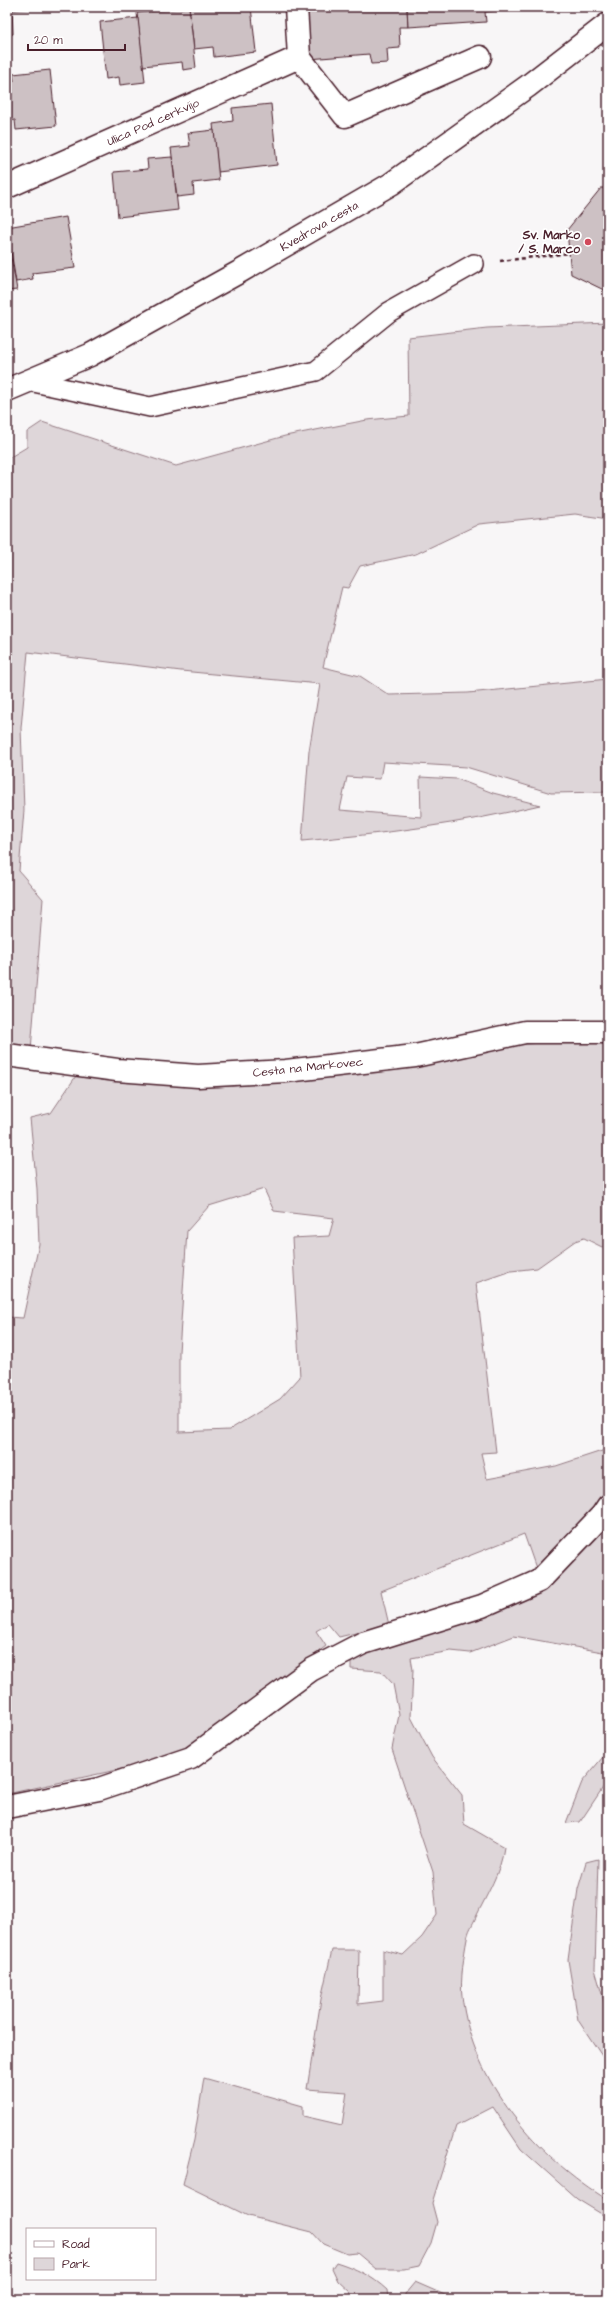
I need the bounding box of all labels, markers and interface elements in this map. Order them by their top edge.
scale bar [28,26,125,52]
text: 20 m [34,32,63,49]
street label: Ulica Pod cerkvijo [104,94,202,150]
street label: Kvedrova cesta [277,197,361,256]
place label: Sv. Marko / S. Marco [519,227,580,258]
marker: Sv. Marko / S. Marco [583,237,593,247]
street label: Cesta na Markovec [252,1053,364,1082]
legend [26,2228,156,2280]
text: Road [62,2236,90,2253]
text: Park [62,2256,90,2273]

